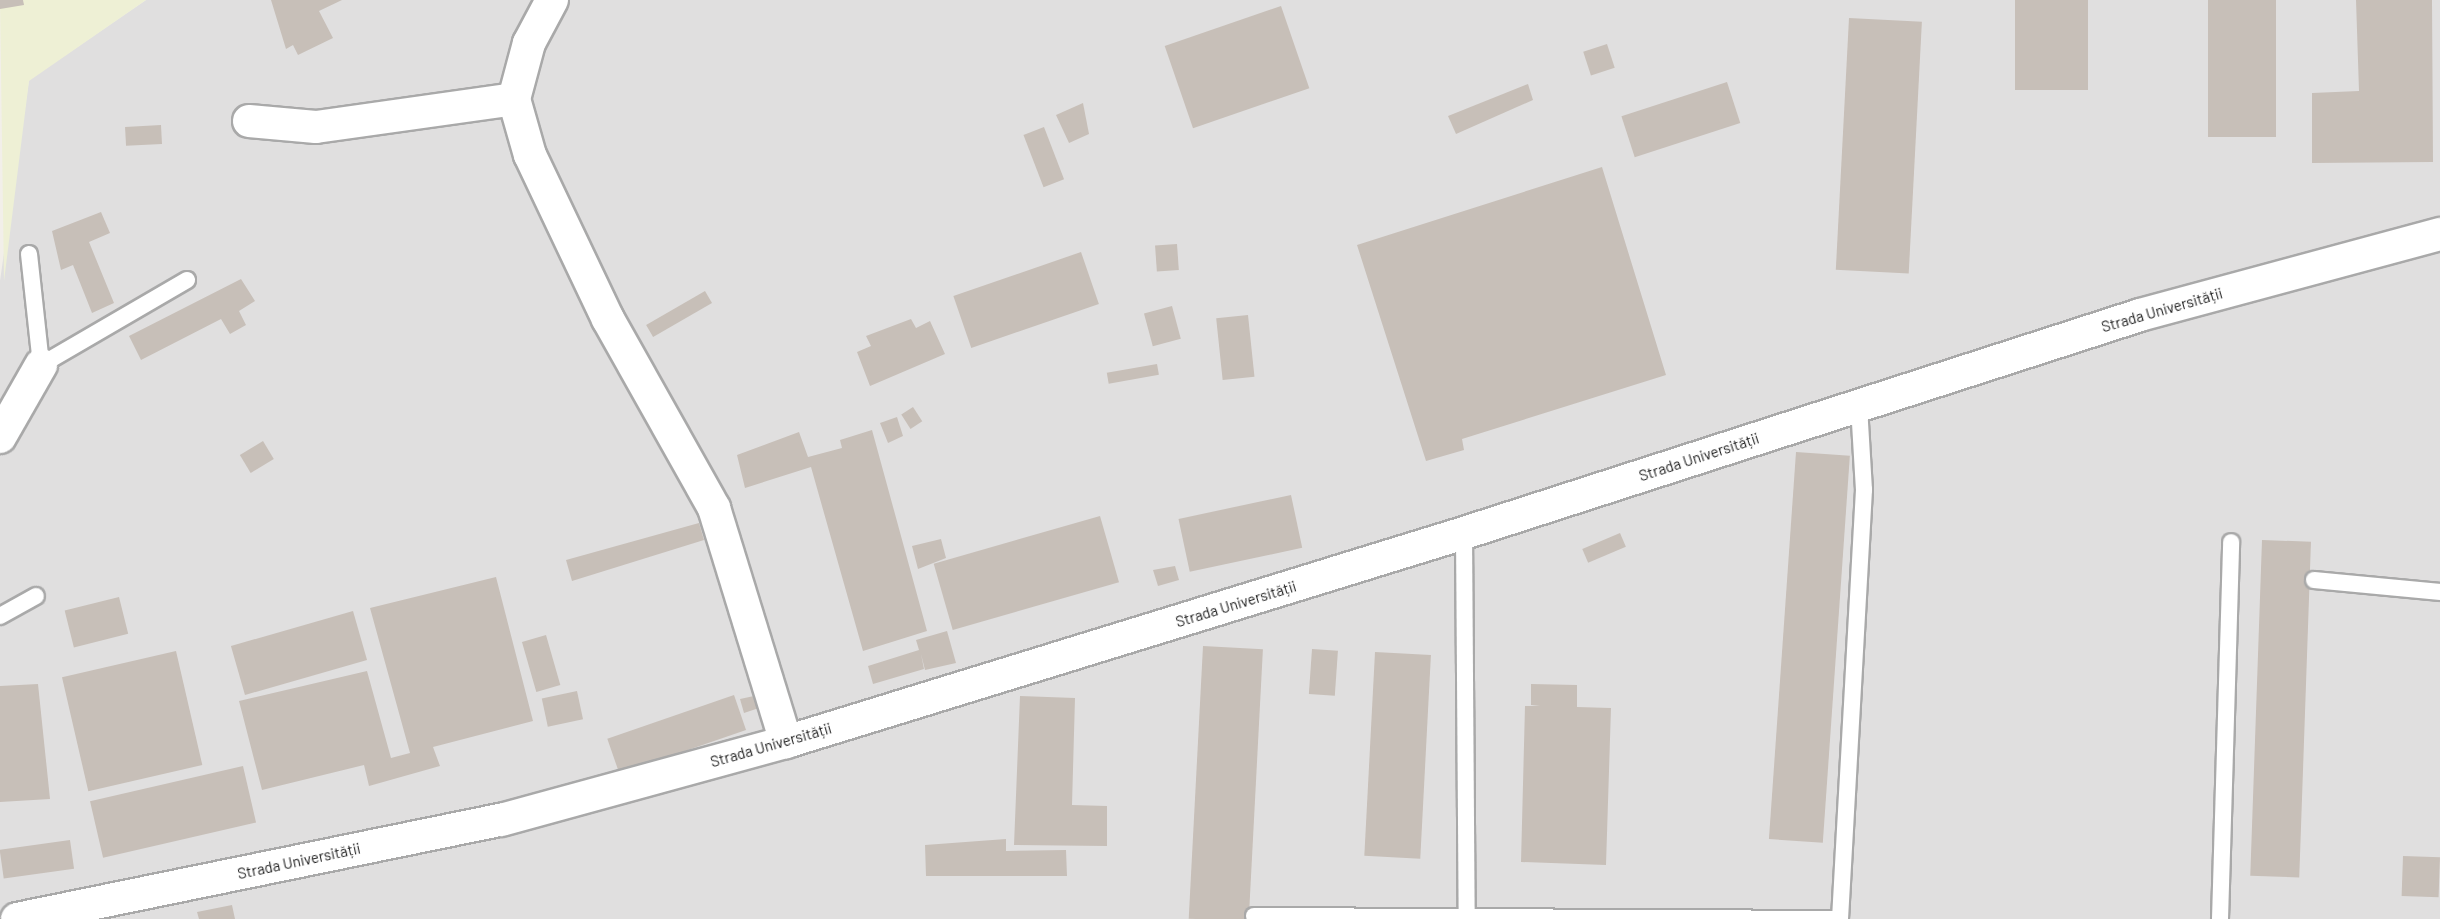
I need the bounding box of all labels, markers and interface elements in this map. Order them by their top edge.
street label: Strada Universității [2099,284,2225,336]
street label: Strada Universității [1637,429,1761,485]
street label: Strada Universității [1173,577,1299,631]
street label: Strada Universității [708,719,834,771]
street label: Strada Universității [236,839,362,883]

